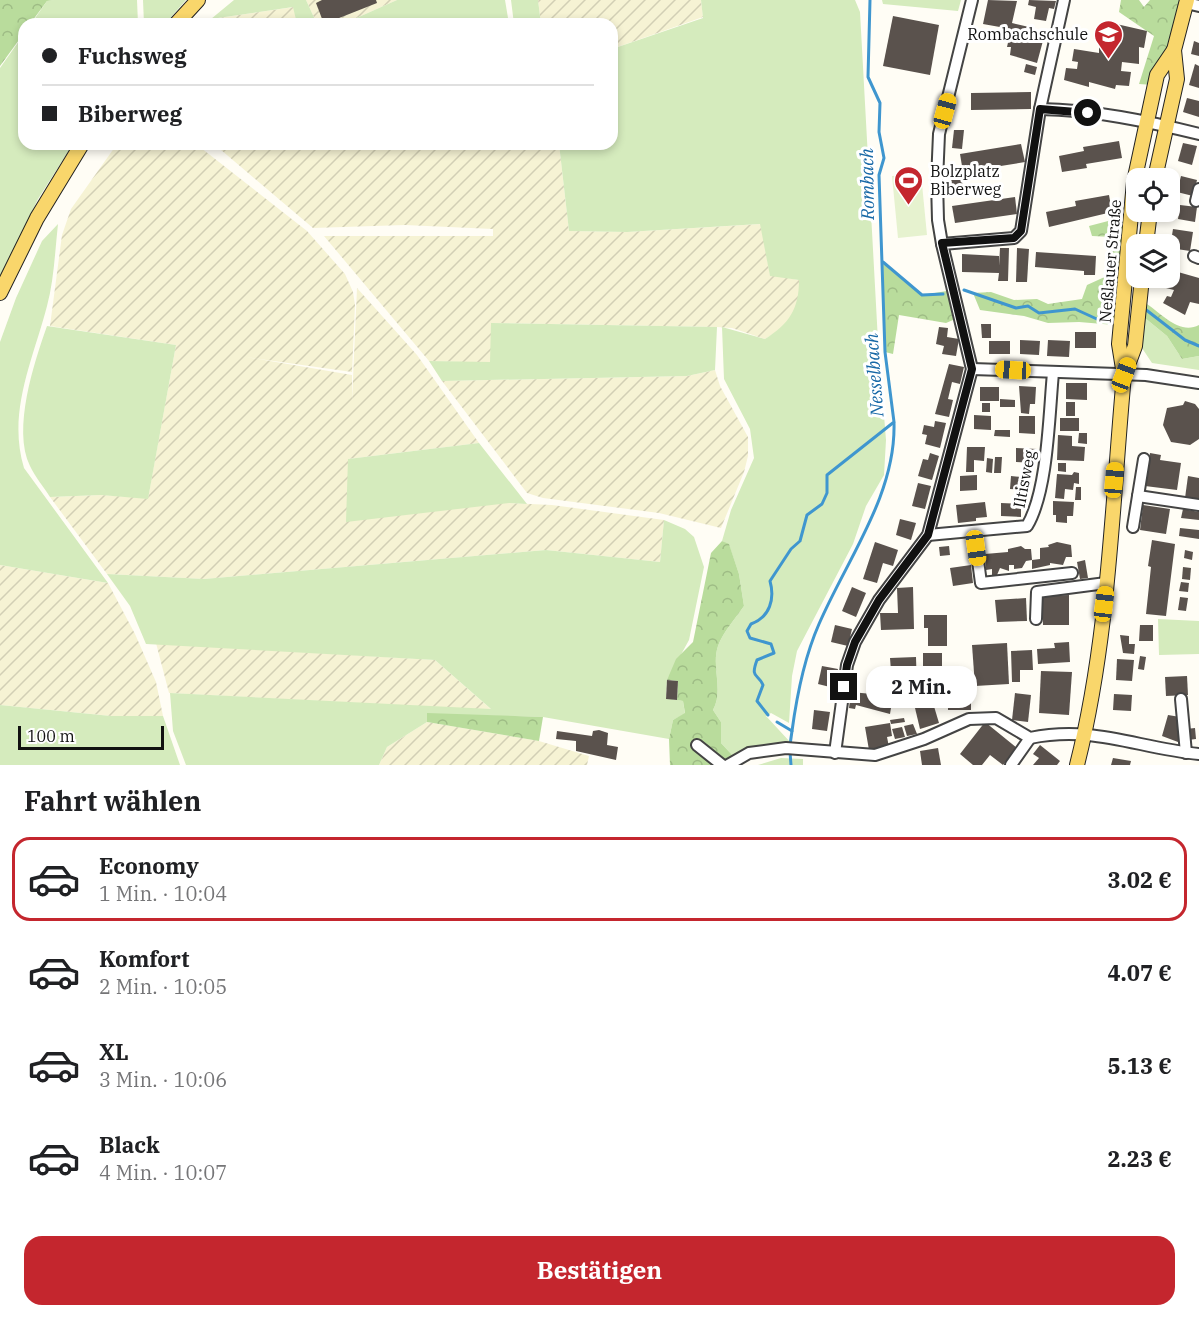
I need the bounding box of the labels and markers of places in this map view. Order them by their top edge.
school or university icon: Rombachschule [1093,18,1125,60]
place label: Rombachschule [967,24,1088,44]
place label: Bolzplatz Biberweg [930,161,1002,199]
sports icon: Bolzplatz Biberweg [893,164,925,206]

